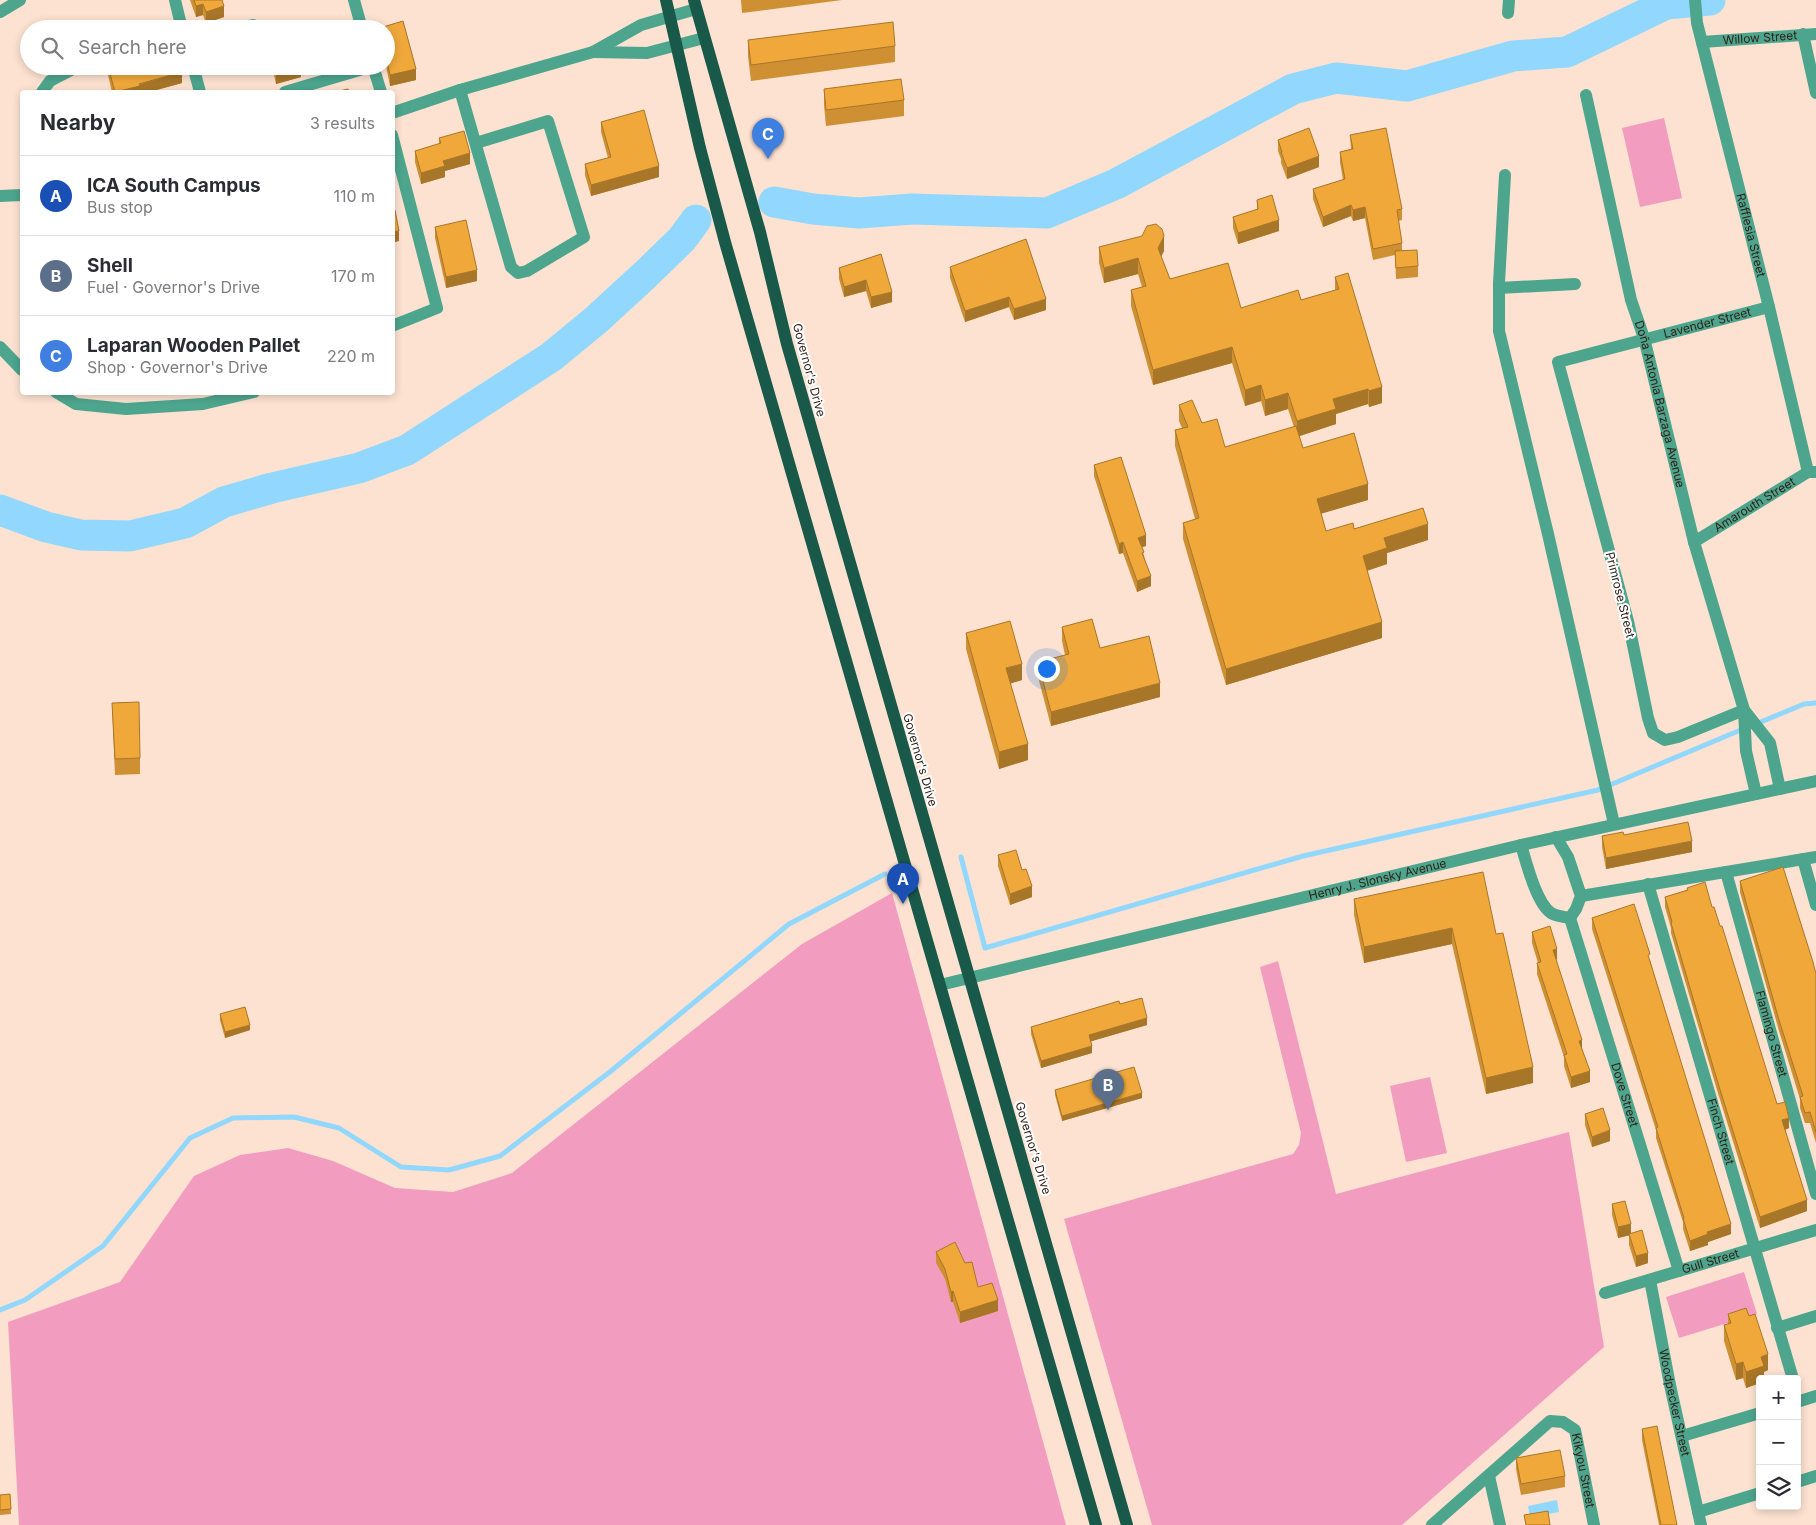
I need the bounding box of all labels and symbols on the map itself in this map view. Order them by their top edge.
street label: Willow Street [1722,27,1798,48]
pin: C [752,118,784,159]
street label: Rafflesia Street [1733,192,1769,279]
street label: Lavender Street [1662,304,1753,341]
street label: Doña Antonia Barzaga Avenue [1632,318,1688,489]
street label: Governor's Drive [790,322,829,418]
street label: Amarouth Street [1711,474,1798,535]
street label: Primrose Street [1603,550,1638,639]
your location [1034,656,1060,682]
street label: Governor's Drive [900,712,941,808]
street label: Henry J. Slonsky Avenue [1307,855,1448,903]
pin: A [887,863,919,904]
street label: Flamingo Street [1752,989,1791,1079]
street label: Dove Street [1608,1061,1642,1129]
pin: B [1092,1069,1124,1110]
street label: Finch Street [1704,1097,1738,1166]
street label: Governor's Drive [1012,1100,1055,1196]
street label: Gull Street [1680,1245,1741,1277]
street label: Woodpecker Street [1656,1348,1694,1458]
street label: Kikyou Street [1569,1432,1598,1509]

